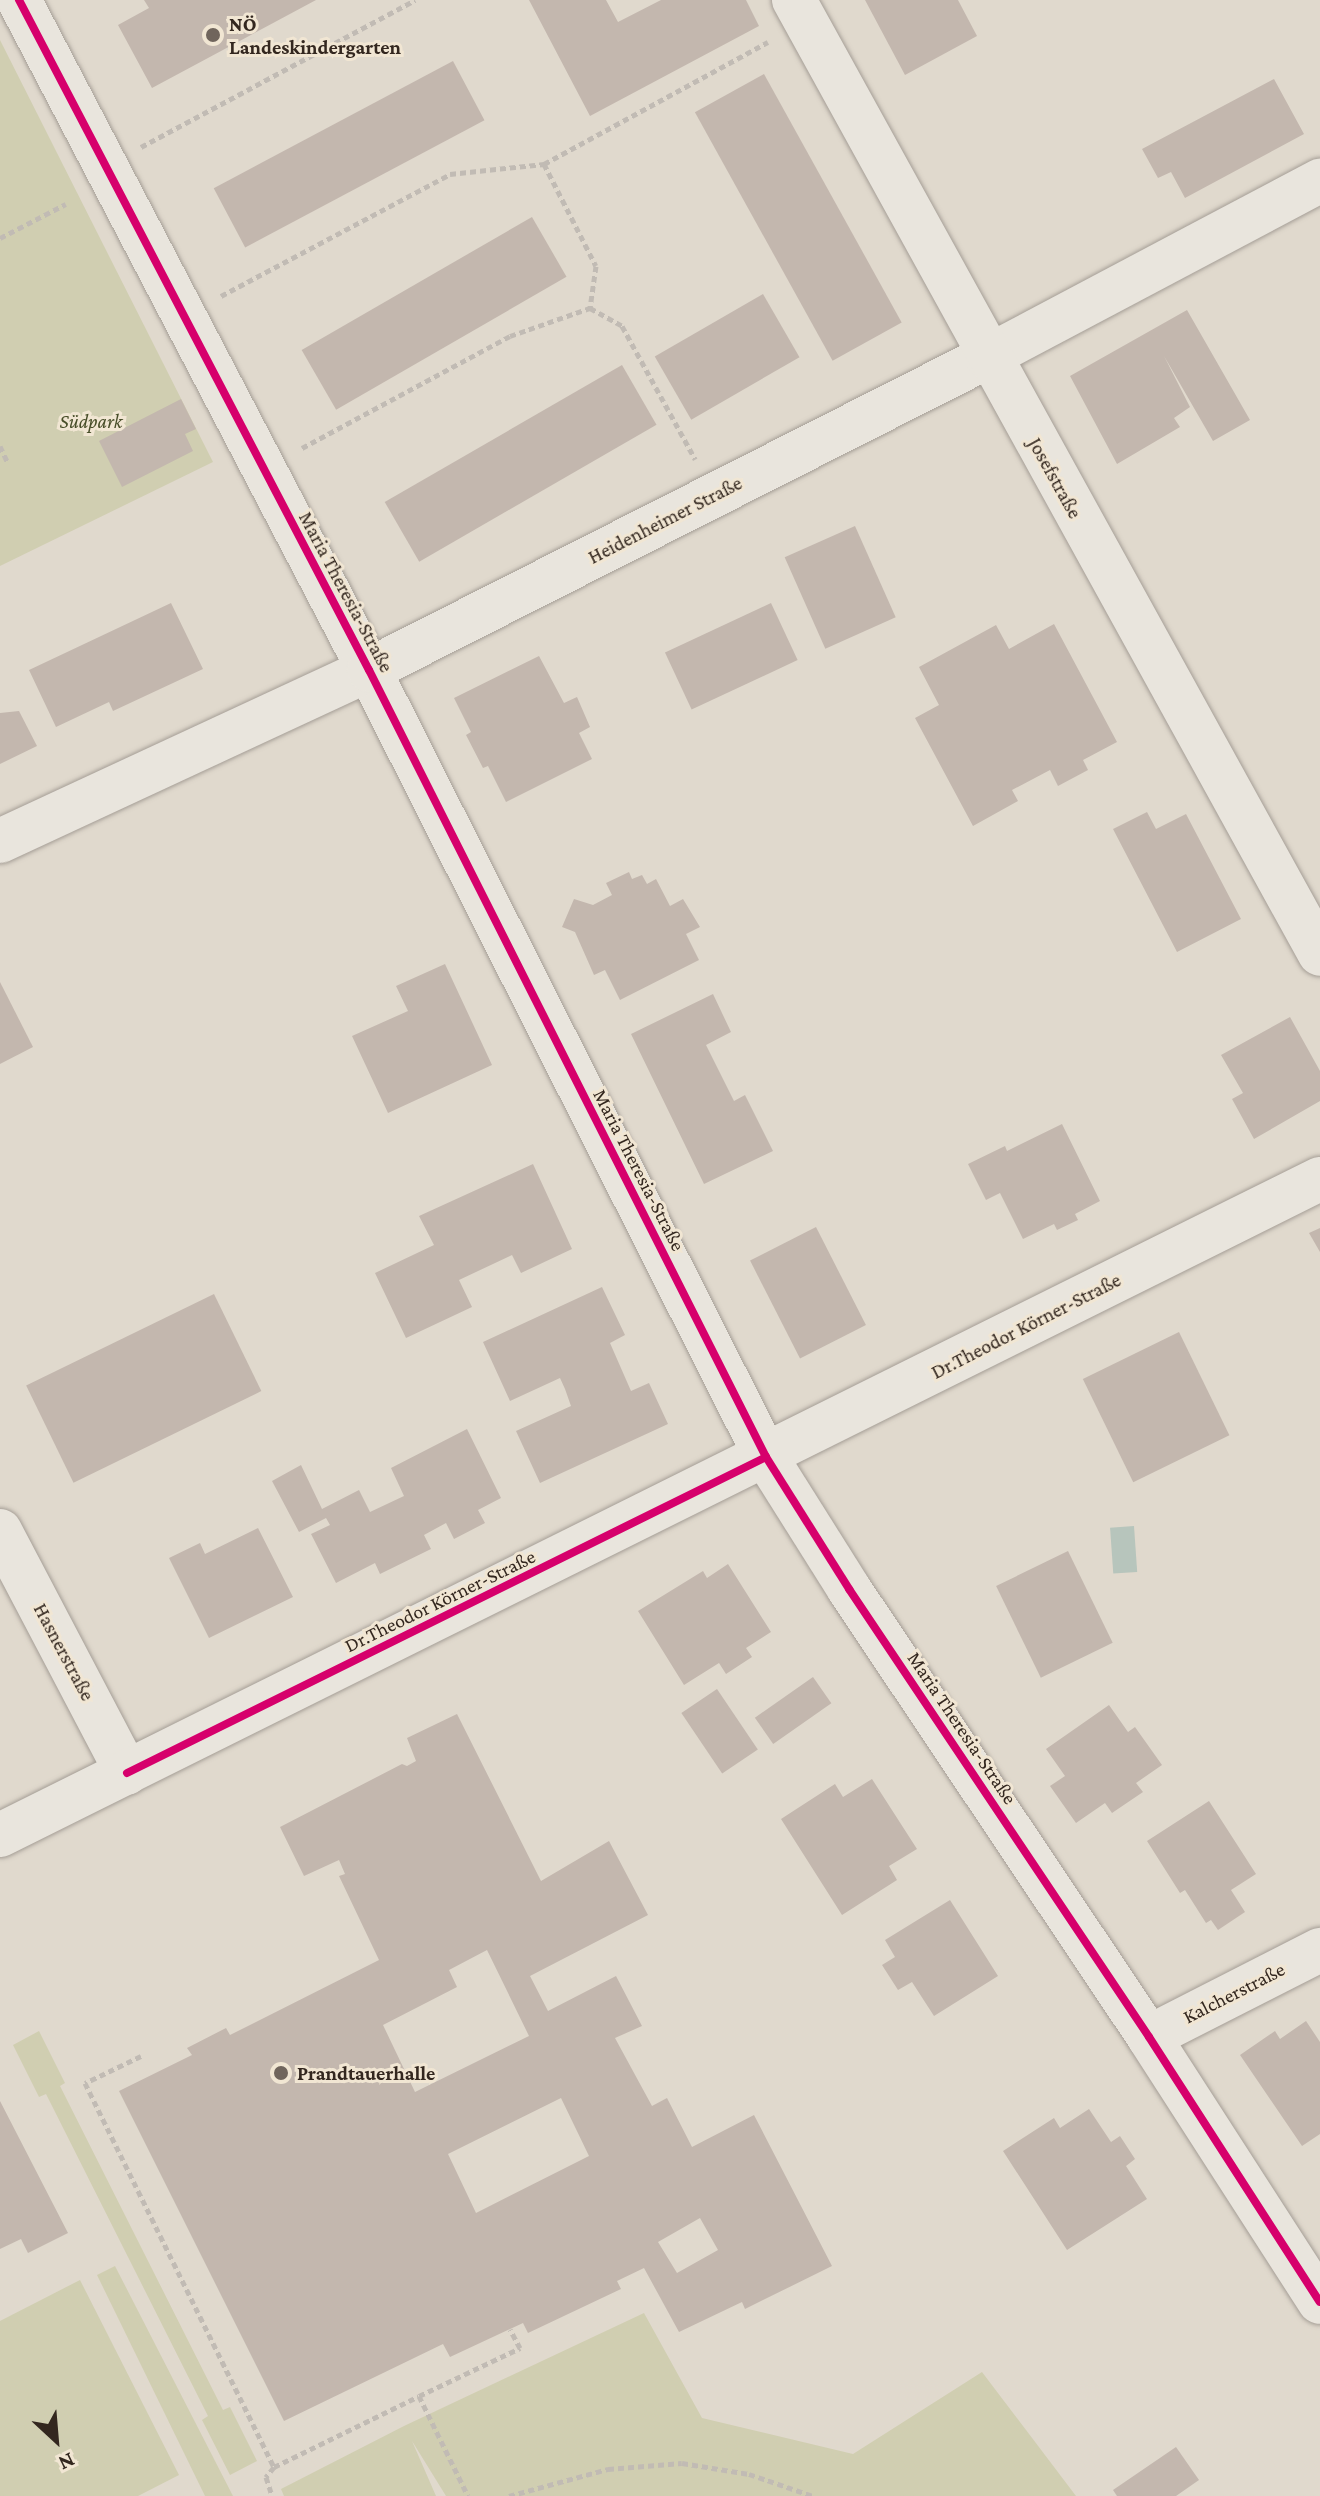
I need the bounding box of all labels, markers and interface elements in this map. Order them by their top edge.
place label: NÖ Landeskindergarten [229,12,401,59]
marker: NÖ Landeskindergarten [204,26,222,44]
park label: Südpark [59,409,123,433]
street label: Josefstraße [1023,433,1087,523]
street label: Heidenheimer Straße [584,471,746,569]
street label: Maria Theresia-Straße [293,508,399,676]
street label: Maria Theresia-Straße [588,1085,690,1255]
street label: Dr.Theodor Körner-Straße [927,1268,1125,1384]
street label: Dr.Theodor Körner-Straße [341,1544,539,1658]
street label: Hasnerstraße [28,1599,100,1705]
street label: Maria Theresia-Straße [902,1647,1022,1809]
street label: Kalcherstraße [1179,1957,1289,2029]
place label: Prandtauerhalle [297,2061,435,2085]
marker: Prandtauerhalle [272,2064,290,2082]
north arrow [16,2400,96,2480]
text: N [55,2447,79,2477]

